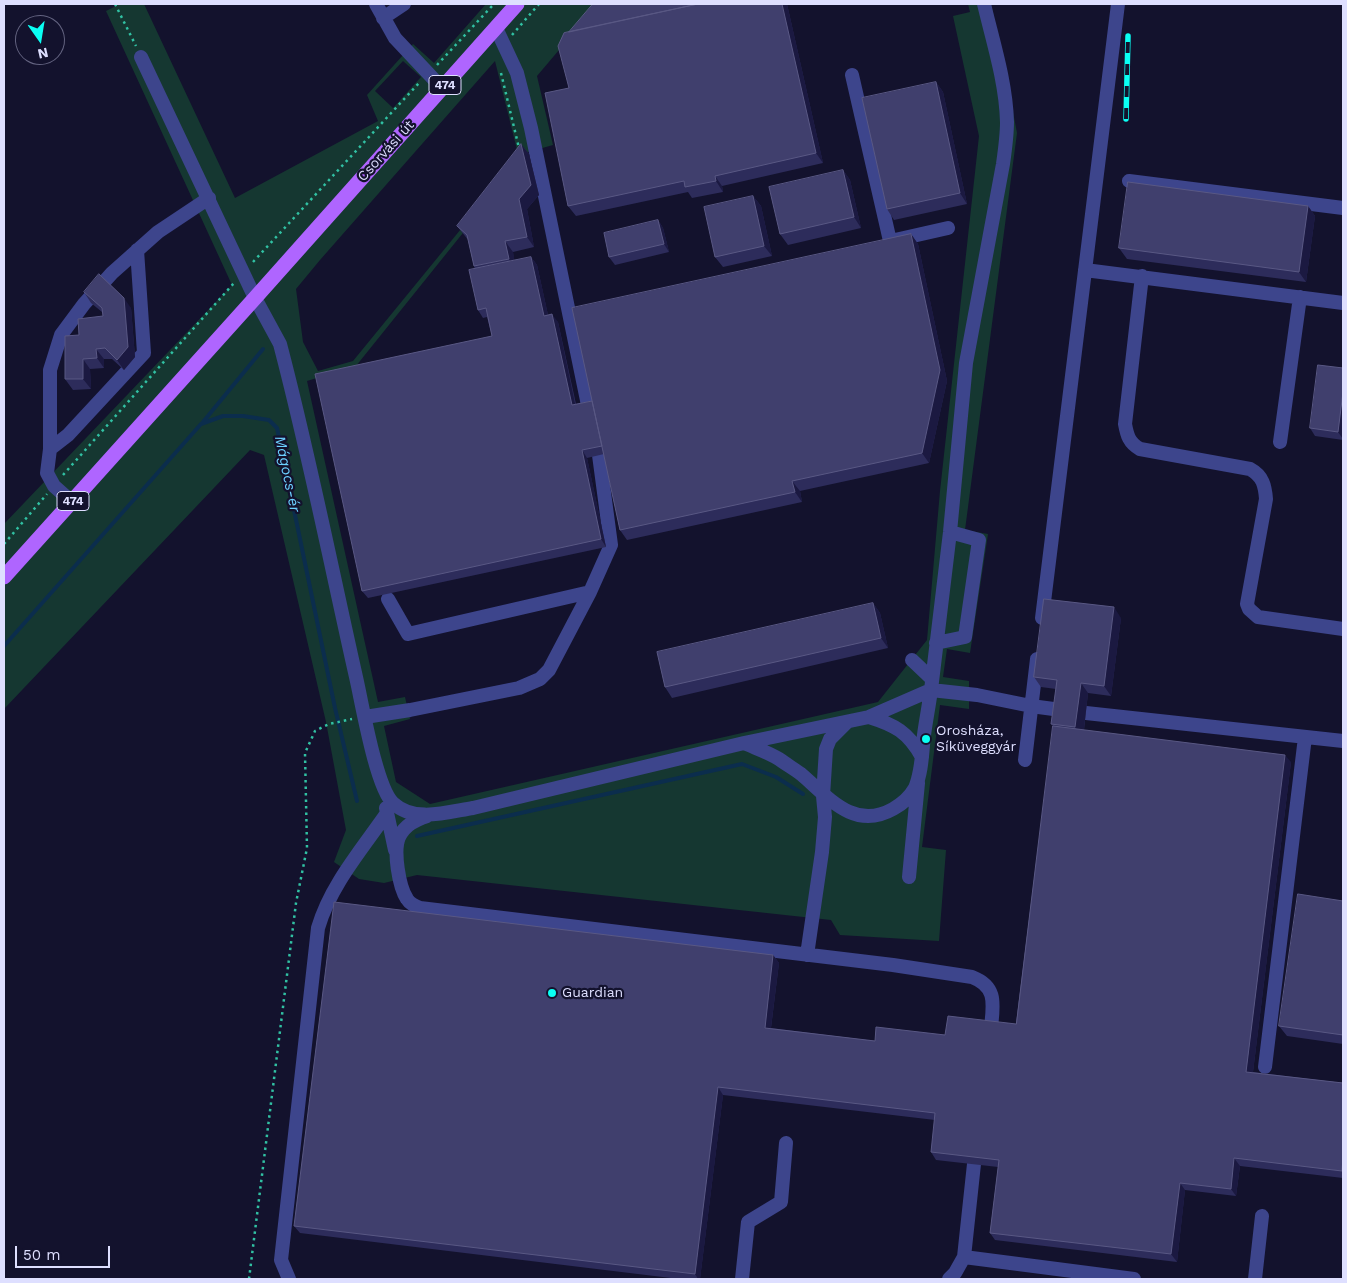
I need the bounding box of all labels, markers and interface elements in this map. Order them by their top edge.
north arrow [15,15,65,65]
text: N [36,45,50,63]
road number: 474 [429,76,461,94]
street label: Csorvási út [354,117,418,185]
water label: Mágocs-ér [270,434,304,514]
road number: 474 [57,492,89,511]
place label: Orosháza, Síküveggyár [936,723,1016,756]
marker: Orosháza, Síküveggyár [920,733,932,745]
place label: Guardian [562,985,623,1001]
marker: Guardian [546,987,558,999]
scale bar [18,1236,112,1268]
text: 50 m [23,1246,60,1264]

